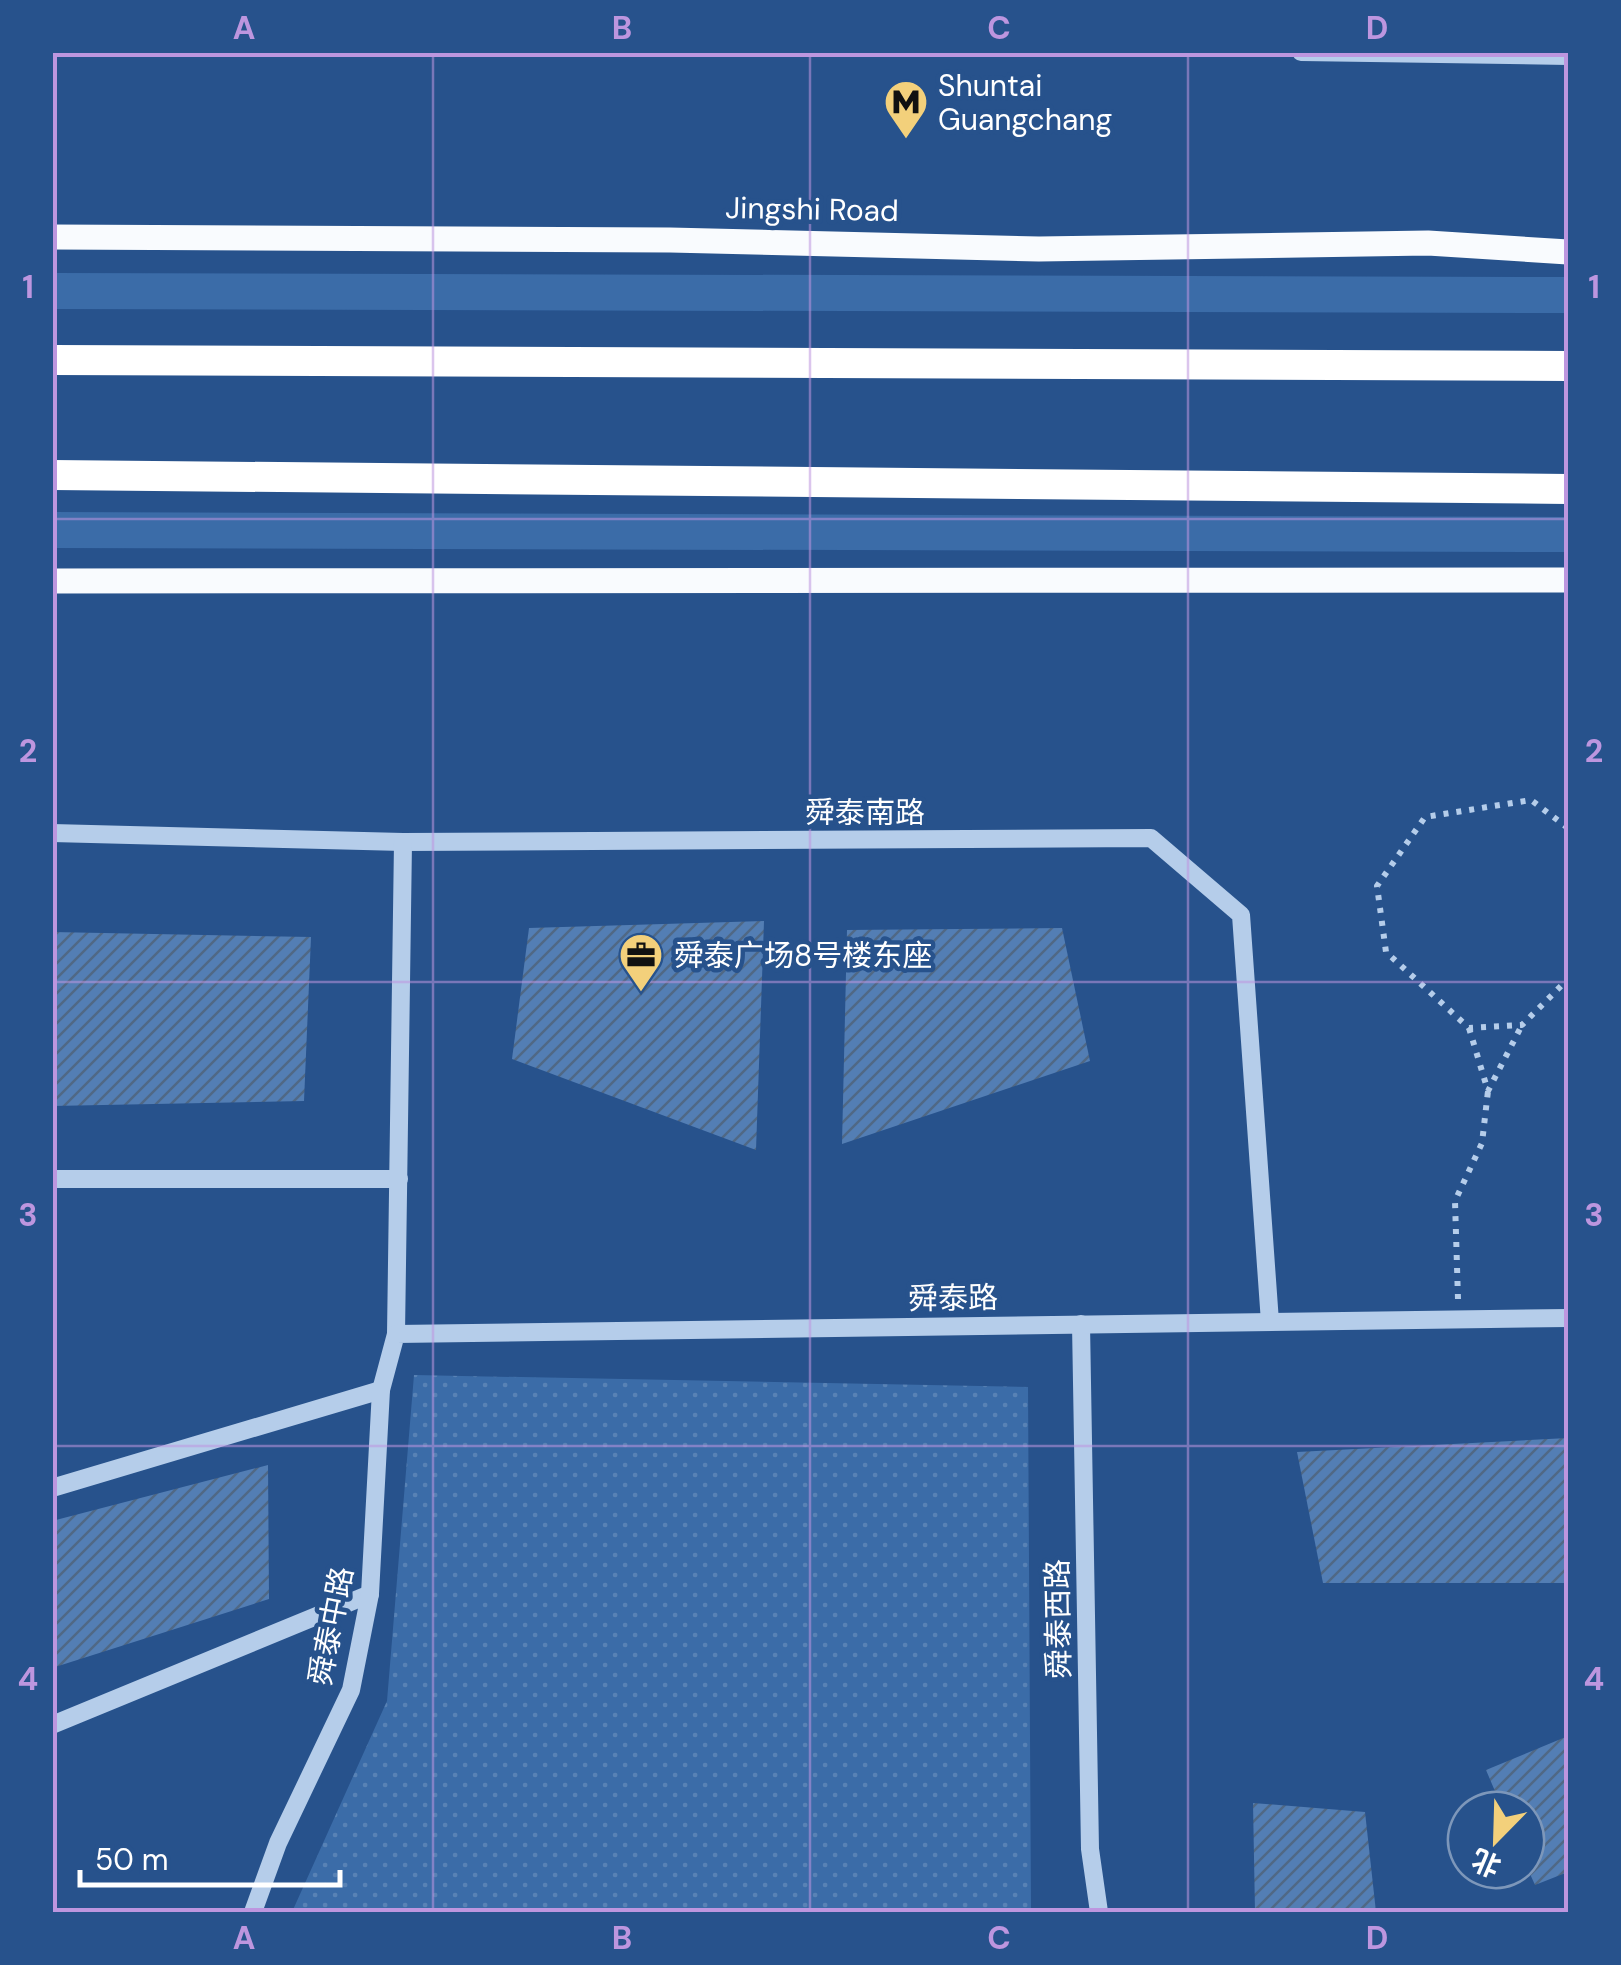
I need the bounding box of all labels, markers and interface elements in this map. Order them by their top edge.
text: A [233,7,255,49]
text: B [612,7,632,49]
text: C [987,7,1011,49]
text: D [1366,7,1388,49]
place label: Shuntai Guangchang [938,66,1112,139]
metro station icon: Shuntai Guangchang [883,79,929,140]
street label: Jingshi Road [725,188,899,230]
text: 1 [22,266,34,308]
text: 1 [1588,266,1600,308]
text: 2 [19,730,37,772]
text: 2 [1585,730,1603,772]
street label: 舜泰南路 [805,793,925,832]
office icon: 舜泰广场8号楼东座 [618,932,664,993]
place label: 舜泰广场8号楼东座 [674,936,932,975]
text: 3 [18,1194,38,1236]
text: 3 [1584,1194,1604,1236]
street label: 舜泰路 [908,1278,998,1318]
street label: 舜泰西路 [1037,1559,1079,1679]
street label: 舜泰中路 [300,1563,362,1689]
text: 4 [18,1658,38,1700]
text: 4 [1584,1658,1604,1700]
north arrow [1446,1790,1546,1890]
scale bar [80,1825,340,1887]
text: 50 m [95,1840,169,1879]
text: 北 [1466,1840,1507,1885]
text: A [233,1917,255,1959]
text: B [612,1917,632,1959]
text: C [987,1917,1011,1959]
text: D [1366,1917,1388,1959]

